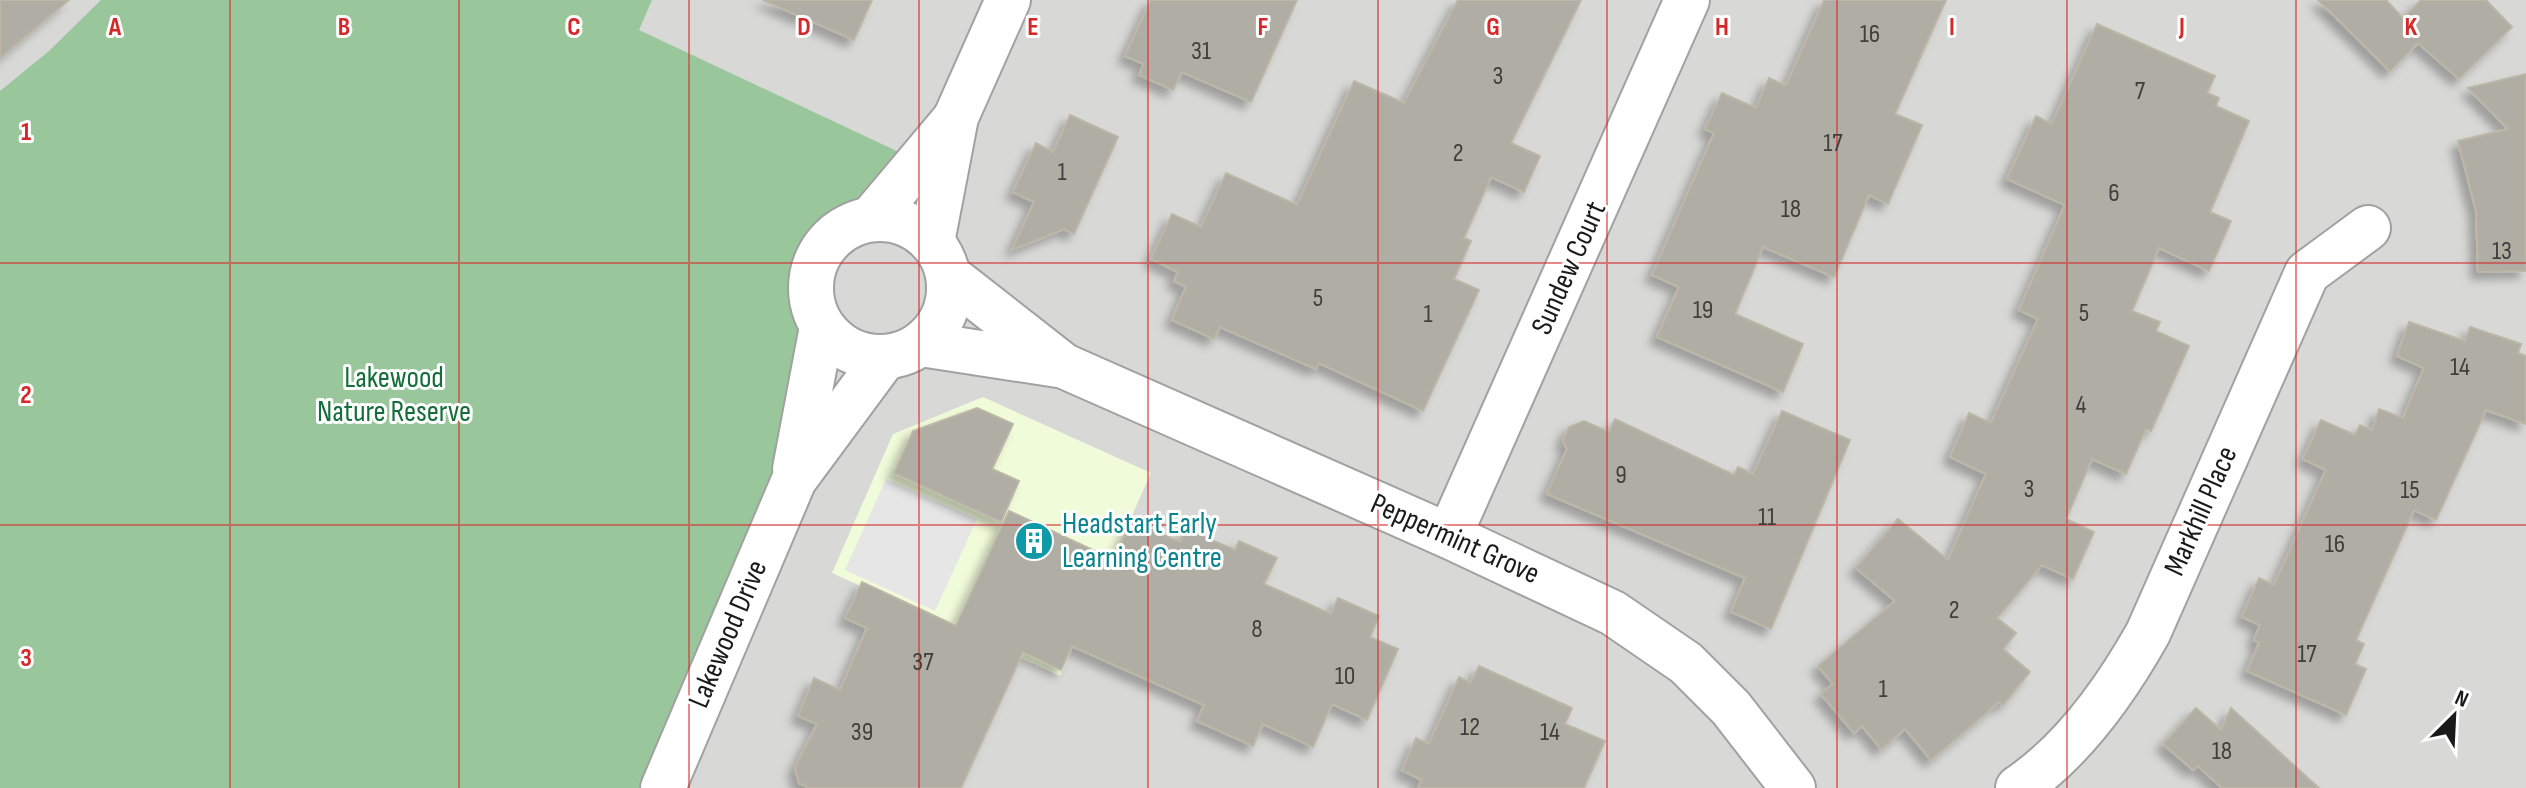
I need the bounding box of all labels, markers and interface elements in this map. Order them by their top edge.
text: A [108,12,122,43]
text: B [338,12,350,43]
text: C [567,12,581,43]
text: D [797,12,811,43]
text: E [1027,12,1039,43]
text: F [1258,12,1269,43]
text: G [1486,12,1500,43]
text: H [1715,12,1729,43]
text: I [1949,12,1955,43]
text: J [2178,12,2185,43]
text: K [2405,12,2418,43]
house number: 16 [1860,19,1880,50]
house number: 31 [1191,36,1211,67]
house number: 3 [1493,61,1503,92]
house number: 7 [2135,76,2146,107]
text: 1 [21,117,31,148]
house number: 17 [1823,128,1843,159]
house number: 2 [1453,138,1463,169]
house number: 1 [1057,157,1067,188]
house number: 6 [2108,178,2120,209]
house number: 18 [1781,194,1801,225]
street label: Sundew Court [1524,196,1614,340]
house number: 13 [2492,236,2512,267]
house number: 5 [1313,283,1323,314]
house number: 19 [1693,295,1713,326]
house number: 5 [2079,298,2089,329]
house number: 1 [1423,299,1433,330]
house number: 14 [2450,352,2470,383]
park label: Lakewood Nature Reserve [317,360,471,430]
text: 2 [20,380,32,411]
house number: 4 [2076,390,2087,421]
street label: Markhill Place [2157,441,2245,581]
house number: 9 [1615,460,1627,491]
house number: 3 [2024,474,2034,505]
house number: 15 [2400,475,2420,506]
street label: Peppermint Grove [1365,486,1545,592]
house number: 11 [1758,502,1776,533]
place label: Headstart Early Learning Centre [1062,506,1222,576]
building icon: Headstart Early Learning Centre [1013,520,1055,562]
house number: 16 [2325,529,2345,560]
street label: Lakewood Drive [681,555,775,713]
house number: 2 [1949,595,1959,626]
house number: 8 [1251,614,1263,645]
house number: 17 [2297,639,2317,670]
text: 3 [20,643,32,674]
house number: 37 [912,647,934,678]
house number: 10 [1335,661,1355,692]
house number: 1 [1878,674,1888,705]
north arrow [2414,676,2494,756]
text: N [2451,684,2472,714]
house number: 12 [1460,712,1480,743]
house number: 39 [851,717,873,748]
house number: 14 [1540,717,1560,748]
house number: 18 [2212,736,2232,767]

